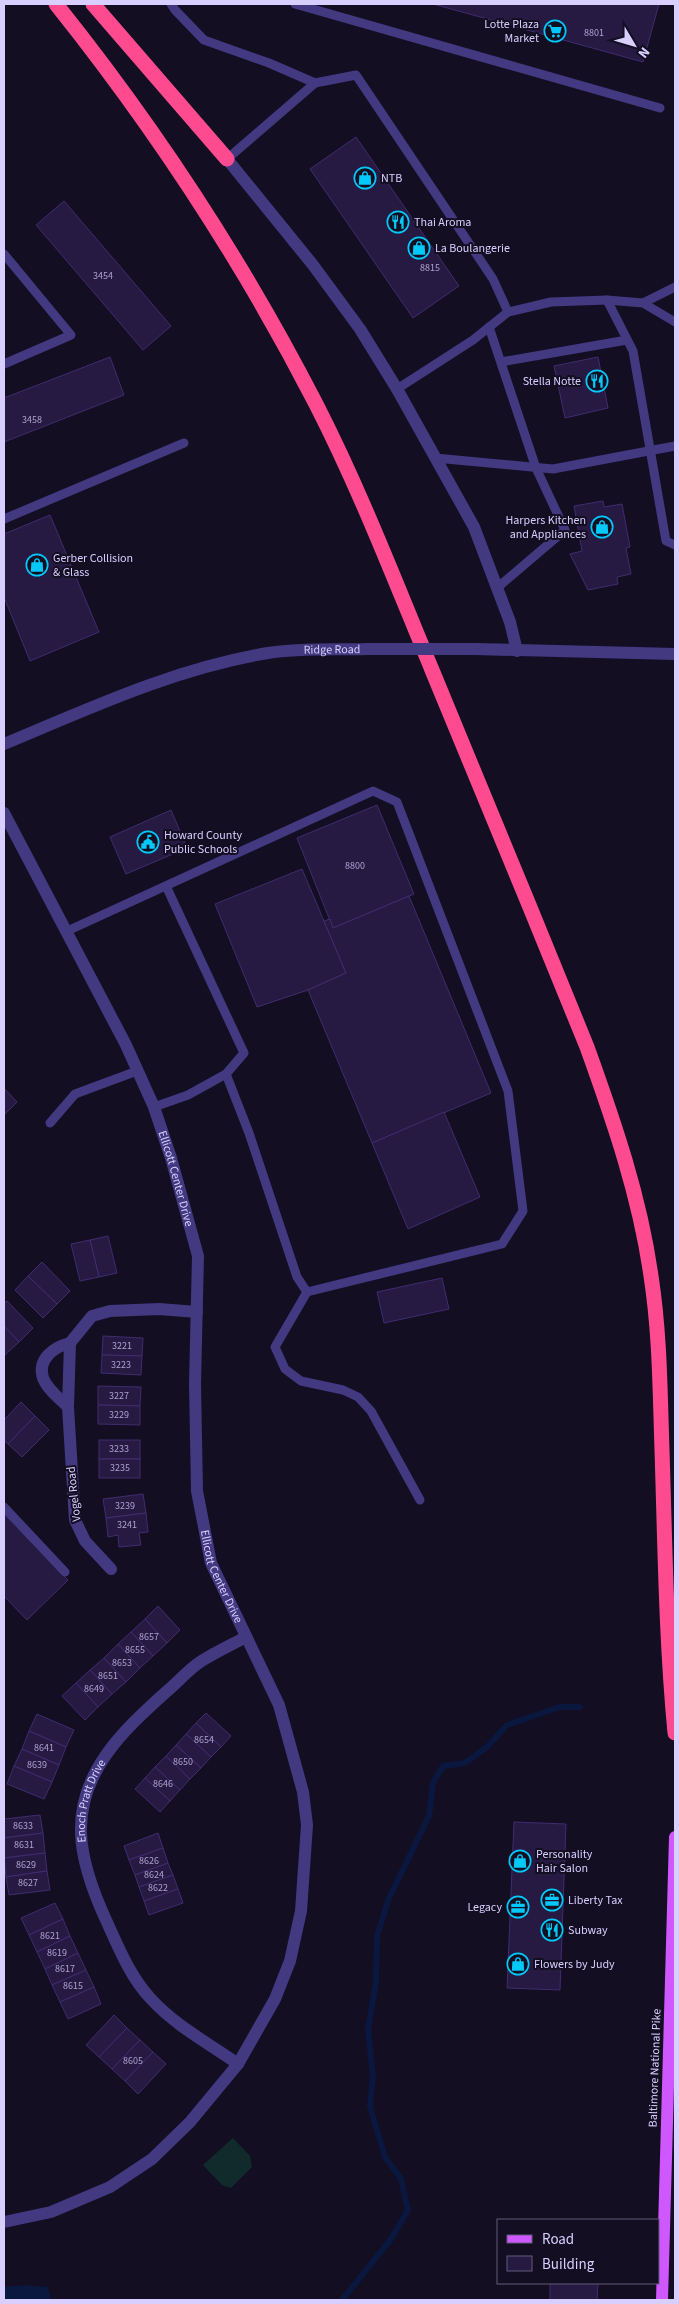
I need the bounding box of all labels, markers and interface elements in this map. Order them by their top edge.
place label: Lotte Plaza Market [484,16,539,47]
supermarket icon: Lotte Plaza Market [543,19,567,43]
north arrow [609,20,659,70]
house number: 8801 [584,26,604,40]
text: N [633,43,654,62]
shop icon: NTB [353,166,377,190]
place label: NTB [381,170,402,187]
restaurant icon: Thai Aroma [386,210,410,234]
place label: Thai Aroma [414,214,471,231]
shop icon: La Boulangerie [407,236,431,260]
place label: La Boulangerie [435,240,510,257]
house number: 8815 [420,261,440,275]
house number: 3454 [93,269,113,283]
restaurant icon: Stella Notte [585,369,609,393]
place label: Stella Notte [523,373,581,390]
house number: 3458 [22,413,42,427]
place label: Harpers Kitchen and Appliances [505,512,586,543]
shop icon: Harpers Kitchen and Appliances [590,515,614,539]
place label: Gerber Collision & Glass [53,550,133,581]
shop icon: Gerber Collision & Glass [25,553,49,577]
street label: Ridge Road [303,641,360,658]
place label: Howard County Public Schools [164,827,242,858]
public building icon: Howard County Public Schools [136,830,160,854]
house number: 8800 [345,859,365,873]
street label: Ellicott Center Drive [154,1128,198,1228]
house number: 3221 [112,1339,132,1353]
house number: 3223 [111,1358,131,1372]
house number: 3227 [109,1389,129,1403]
house number: 3229 [109,1408,129,1422]
house number: 3233 [109,1442,129,1456]
house number: 3235 [110,1461,130,1475]
street label: Vogel Road [63,1465,85,1523]
house number: 3239 [115,1499,135,1513]
house number: 3241 [117,1518,137,1532]
street label: Ellicott Center Drive [196,1528,247,1626]
house number: 8657 [139,1630,159,1644]
house number: 8655 [125,1643,145,1657]
house number: 8653 [112,1656,132,1670]
house number: 8651 [98,1669,118,1683]
house number: 8649 [84,1682,104,1696]
house number: 8654 [194,1733,214,1747]
house number: 8641 [34,1741,54,1755]
house number: 8650 [173,1755,193,1769]
street label: Enoch Pratt Drive [72,1756,110,1843]
house number: 8639 [27,1758,47,1772]
house number: 8646 [153,1777,173,1791]
house number: 8633 [13,1819,33,1833]
house number: 8631 [14,1838,34,1852]
place label: Personality Hair Salon [536,1846,593,1877]
shop icon: Personality Hair Salon [508,1849,532,1873]
house number: 8626 [139,1854,159,1868]
house number: 8629 [16,1858,36,1872]
house number: 8624 [144,1868,164,1882]
house number: 8627 [18,1876,38,1890]
house number: 8622 [148,1881,168,1895]
office icon: Liberty Tax [540,1888,564,1912]
place label: Liberty Tax [568,1892,623,1909]
office icon: Legacy [506,1895,530,1919]
place label: Legacy [467,1899,502,1916]
restaurant icon: Subway [540,1918,564,1942]
place label: Subway [568,1922,608,1939]
house number: 8621 [40,1929,60,1943]
house number: 8619 [47,1946,67,1960]
shop icon: Flowers by Judy [506,1952,530,1976]
place label: Flowers by Judy [534,1956,615,1973]
house number: 8617 [55,1962,75,1976]
house number: 8615 [63,1979,83,1993]
street label: Baltimore National Pike [644,2008,666,2128]
house number: 8605 [123,2054,143,2068]
legend [497,2219,659,2284]
text: Road [542,2229,574,2250]
text: Building [542,2254,595,2275]

